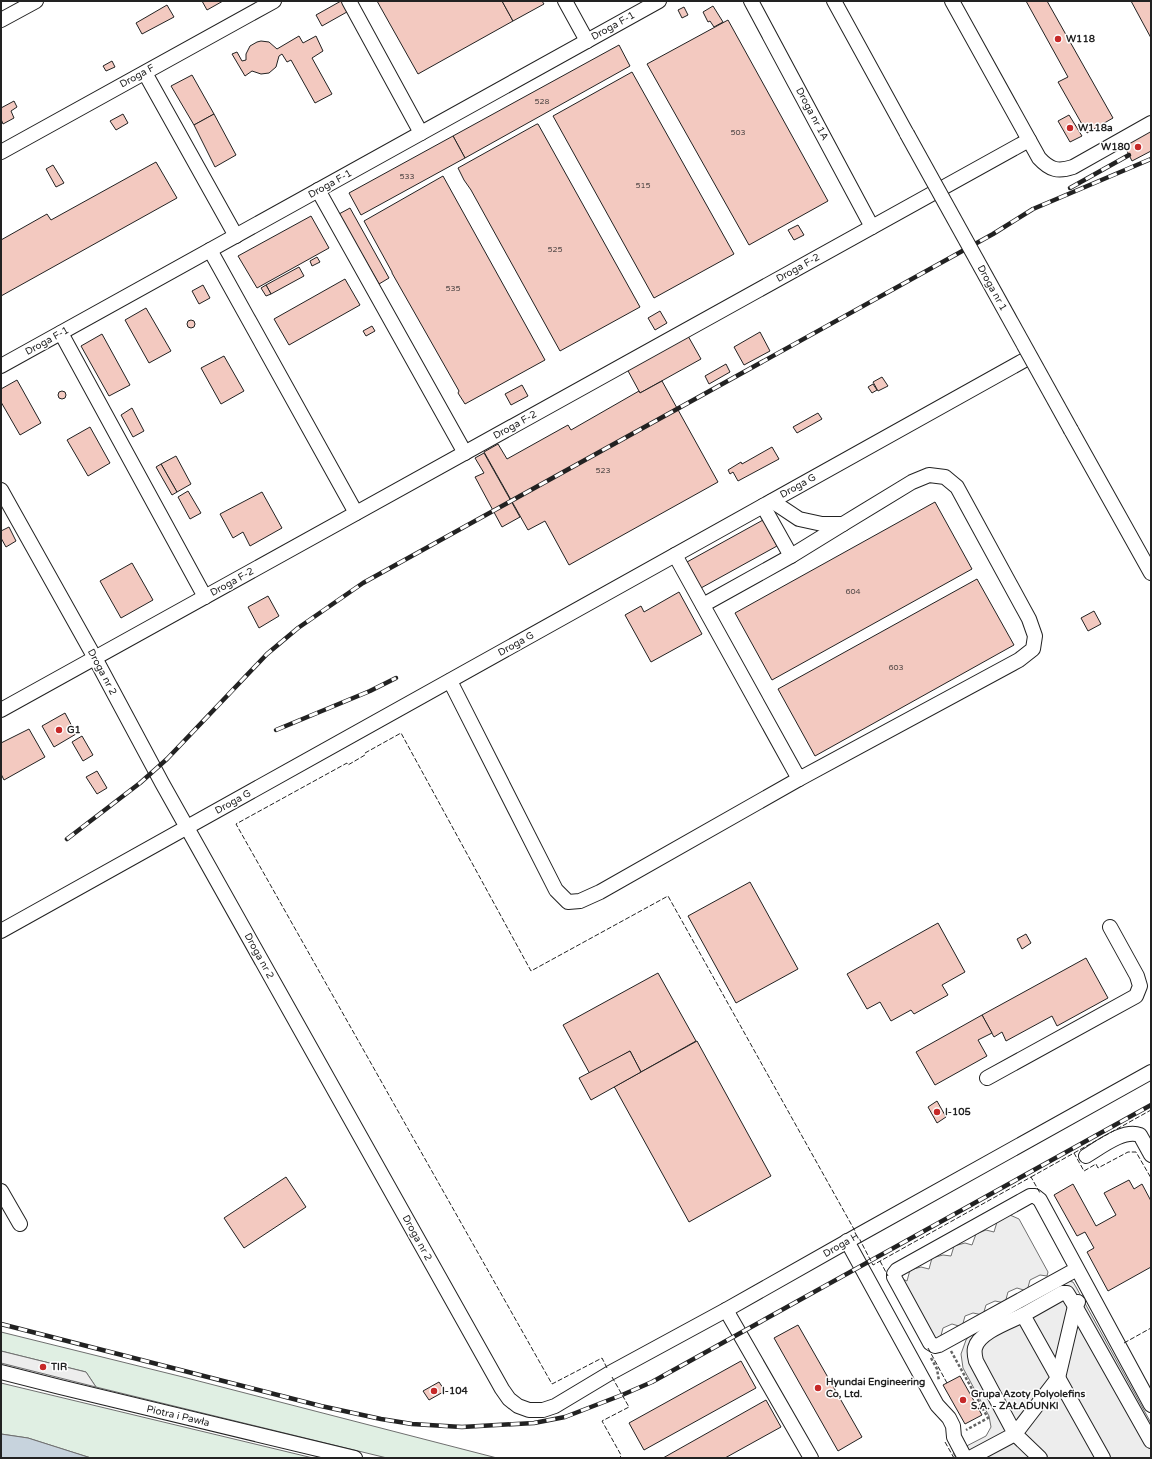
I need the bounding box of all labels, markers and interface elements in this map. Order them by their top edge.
street label: Droga F-1 [589,9,637,43]
place label: W118 [1066,33,1096,45]
marker: W118 [1053,34,1063,44]
street label: Droga F [118,62,156,90]
street label: Droga nr 1A [793,86,831,142]
house number: 528 [534,97,550,106]
place label: W118a [1078,122,1113,134]
marker: W118a [1065,123,1075,133]
house number: 503 [730,128,746,137]
place label: W180 [1101,141,1131,153]
marker: W180 [1133,142,1143,152]
street label: Droga F-1 [306,167,354,201]
house number: 533 [399,172,415,181]
house number: 515 [635,181,651,190]
house number: 525 [547,245,563,254]
street label: Droga F-2 [774,251,822,285]
street label: Droga nr 1 [975,263,1009,313]
house number: 535 [445,284,461,293]
street label: Droga F-1 [23,324,71,358]
street label: Droga F-2 [491,408,539,442]
house number: 523 [595,466,611,475]
street label: Droga G [778,471,818,501]
street label: Droga F-2 [208,565,256,599]
house number: 604 [845,587,861,596]
street label: Droga G [496,629,536,659]
street label: Droga nr 2 [85,647,119,697]
house number: 603 [888,663,904,672]
place label: G1 [67,724,81,736]
marker: G1 [54,725,64,735]
street label: Droga G [213,787,253,817]
street label: Droga nr 2 [242,931,276,981]
place label: I-105 [945,1106,971,1118]
marker: I-105 [932,1107,942,1117]
street label: Droga nr 2 [400,1213,434,1263]
street label: Droga H [821,1230,861,1260]
place label: TIR [50,1361,67,1373]
marker: TIR [38,1362,48,1372]
place label: Hyundai Engineering Co, Ltd. [826,1376,925,1400]
marker: Hyundai Engineering Co, Ltd. [813,1383,823,1393]
place label: I-104 [442,1385,468,1397]
marker: I-104 [429,1386,439,1396]
place label: Grupa Azoty Polyolefins S.A. - ZAŁADUNKI [971,1388,1085,1412]
marker: Grupa Azoty Polyolefins S.A. - ZAŁADUNKI [958,1395,968,1405]
street label: Piotra i Pawła [145,1403,211,1429]

